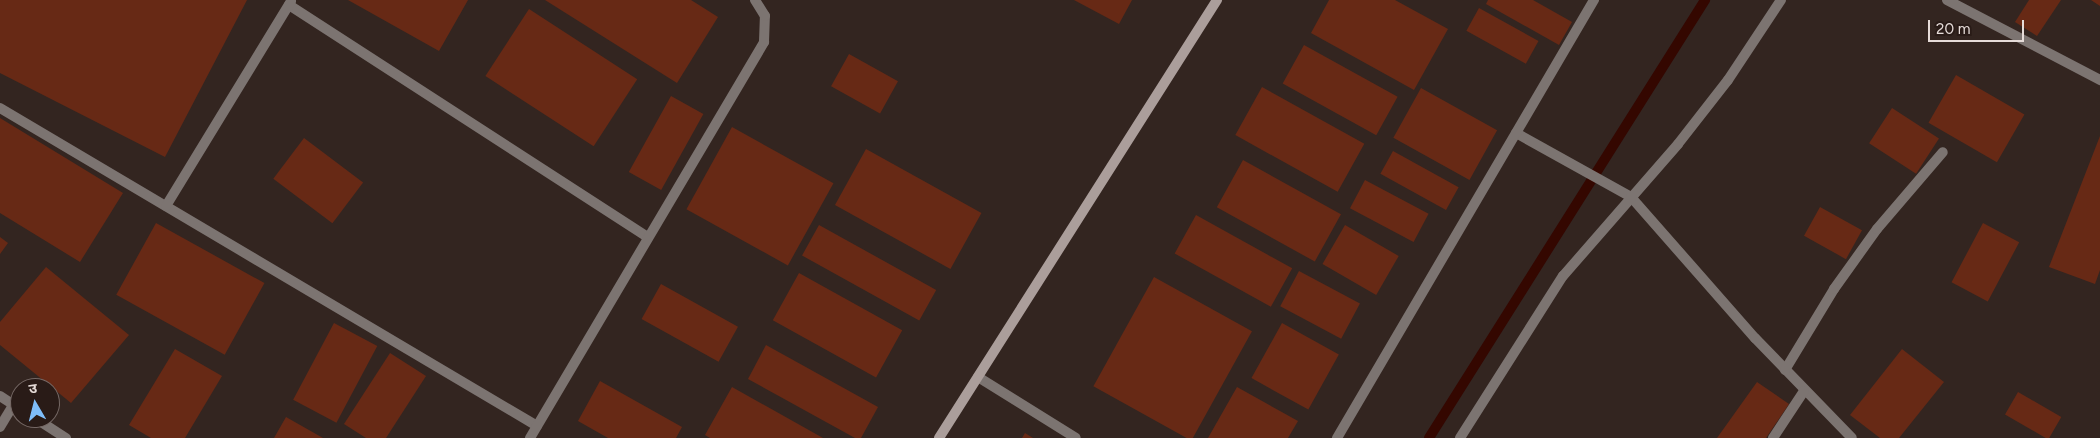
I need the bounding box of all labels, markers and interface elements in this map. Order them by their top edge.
scale bar [1930,10,2026,42]
text: 20 m [1936,20,1970,38]
north arrow [10,378,60,428]
text: उ [28,380,38,398]

